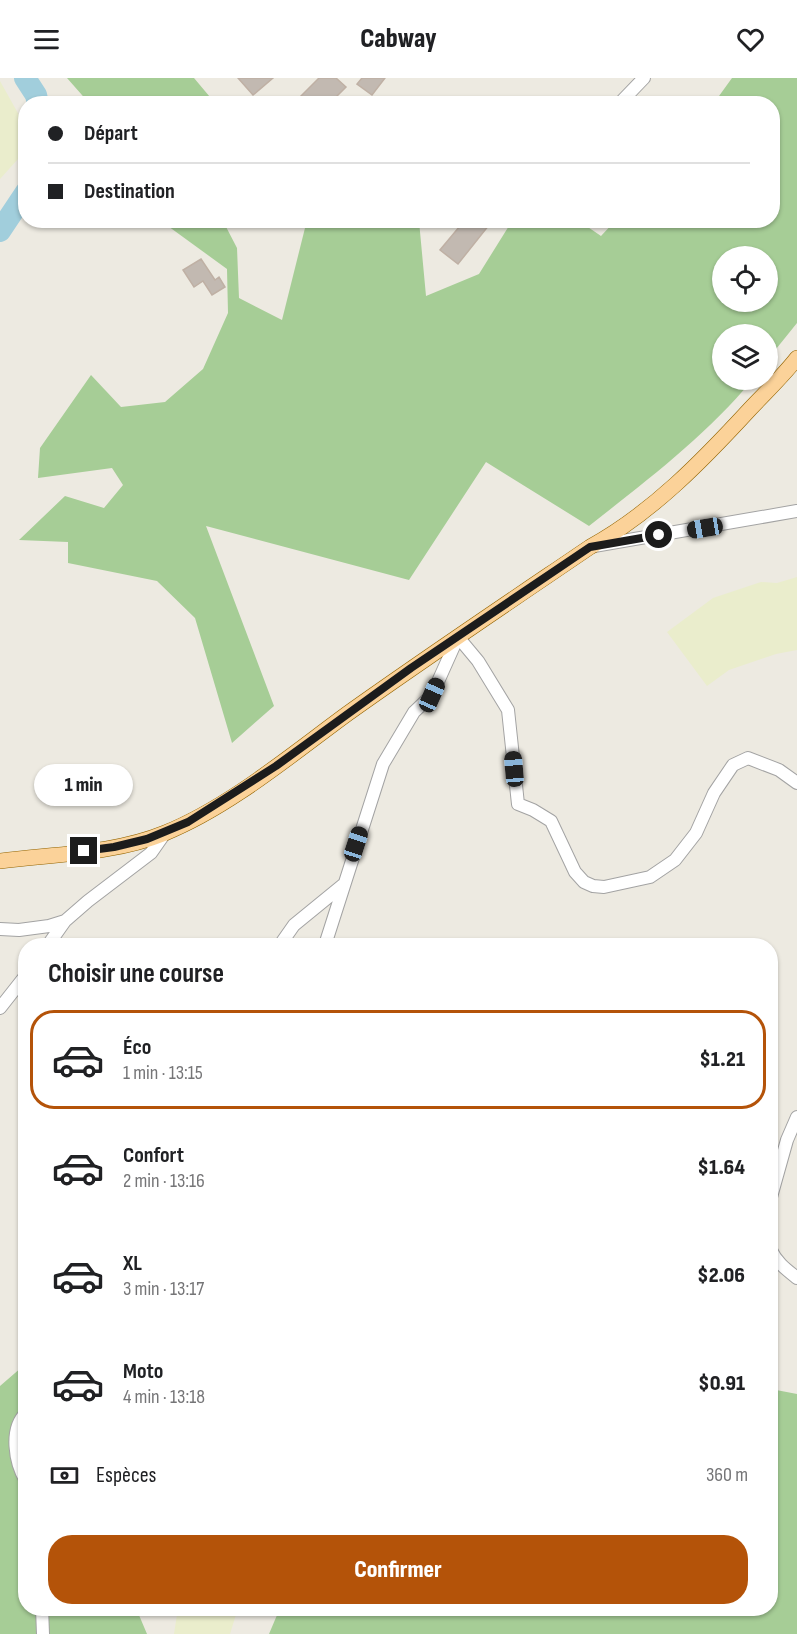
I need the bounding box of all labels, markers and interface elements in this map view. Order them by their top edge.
icon: menu [30,23,63,56]
text: Cabway [360,23,437,55]
icon: heart [734,23,767,56]
text: Départ [84,120,138,147]
text: Destination [84,178,175,205]
map controls [712,246,778,390]
button: locate [712,246,778,312]
button: layers [712,324,778,390]
car [686,516,724,540]
route start [645,521,672,548]
car [416,675,448,715]
car [503,750,525,788]
callout: 1 min [34,764,134,806]
text: 1 min [64,773,103,797]
car [342,824,370,864]
route end [70,837,97,864]
text: Choisir une course [48,958,224,990]
icon: car [51,1033,105,1087]
text: Éco [123,1034,151,1061]
text: $1.21 [699,1046,745,1073]
text: 1 min · 13:15 [123,1061,203,1085]
icon: car [51,1141,105,1195]
text: Confort [123,1142,184,1169]
text: $1.64 [698,1154,745,1181]
text: 2 min · 13:16 [123,1169,205,1193]
icon: car [51,1249,105,1303]
text: XL [123,1250,142,1277]
text: $2.06 [697,1262,745,1289]
text: 3 min · 13:17 [123,1277,204,1301]
icon: car [51,1357,105,1411]
text: Moto [123,1358,163,1385]
text: $0.91 [698,1370,745,1397]
text: 4 min · 13:18 [123,1385,205,1409]
icon: cash [48,1459,81,1492]
text: Espèces [96,1462,156,1489]
text: 360 m [706,1463,748,1487]
button: Confirmer [48,1535,748,1604]

